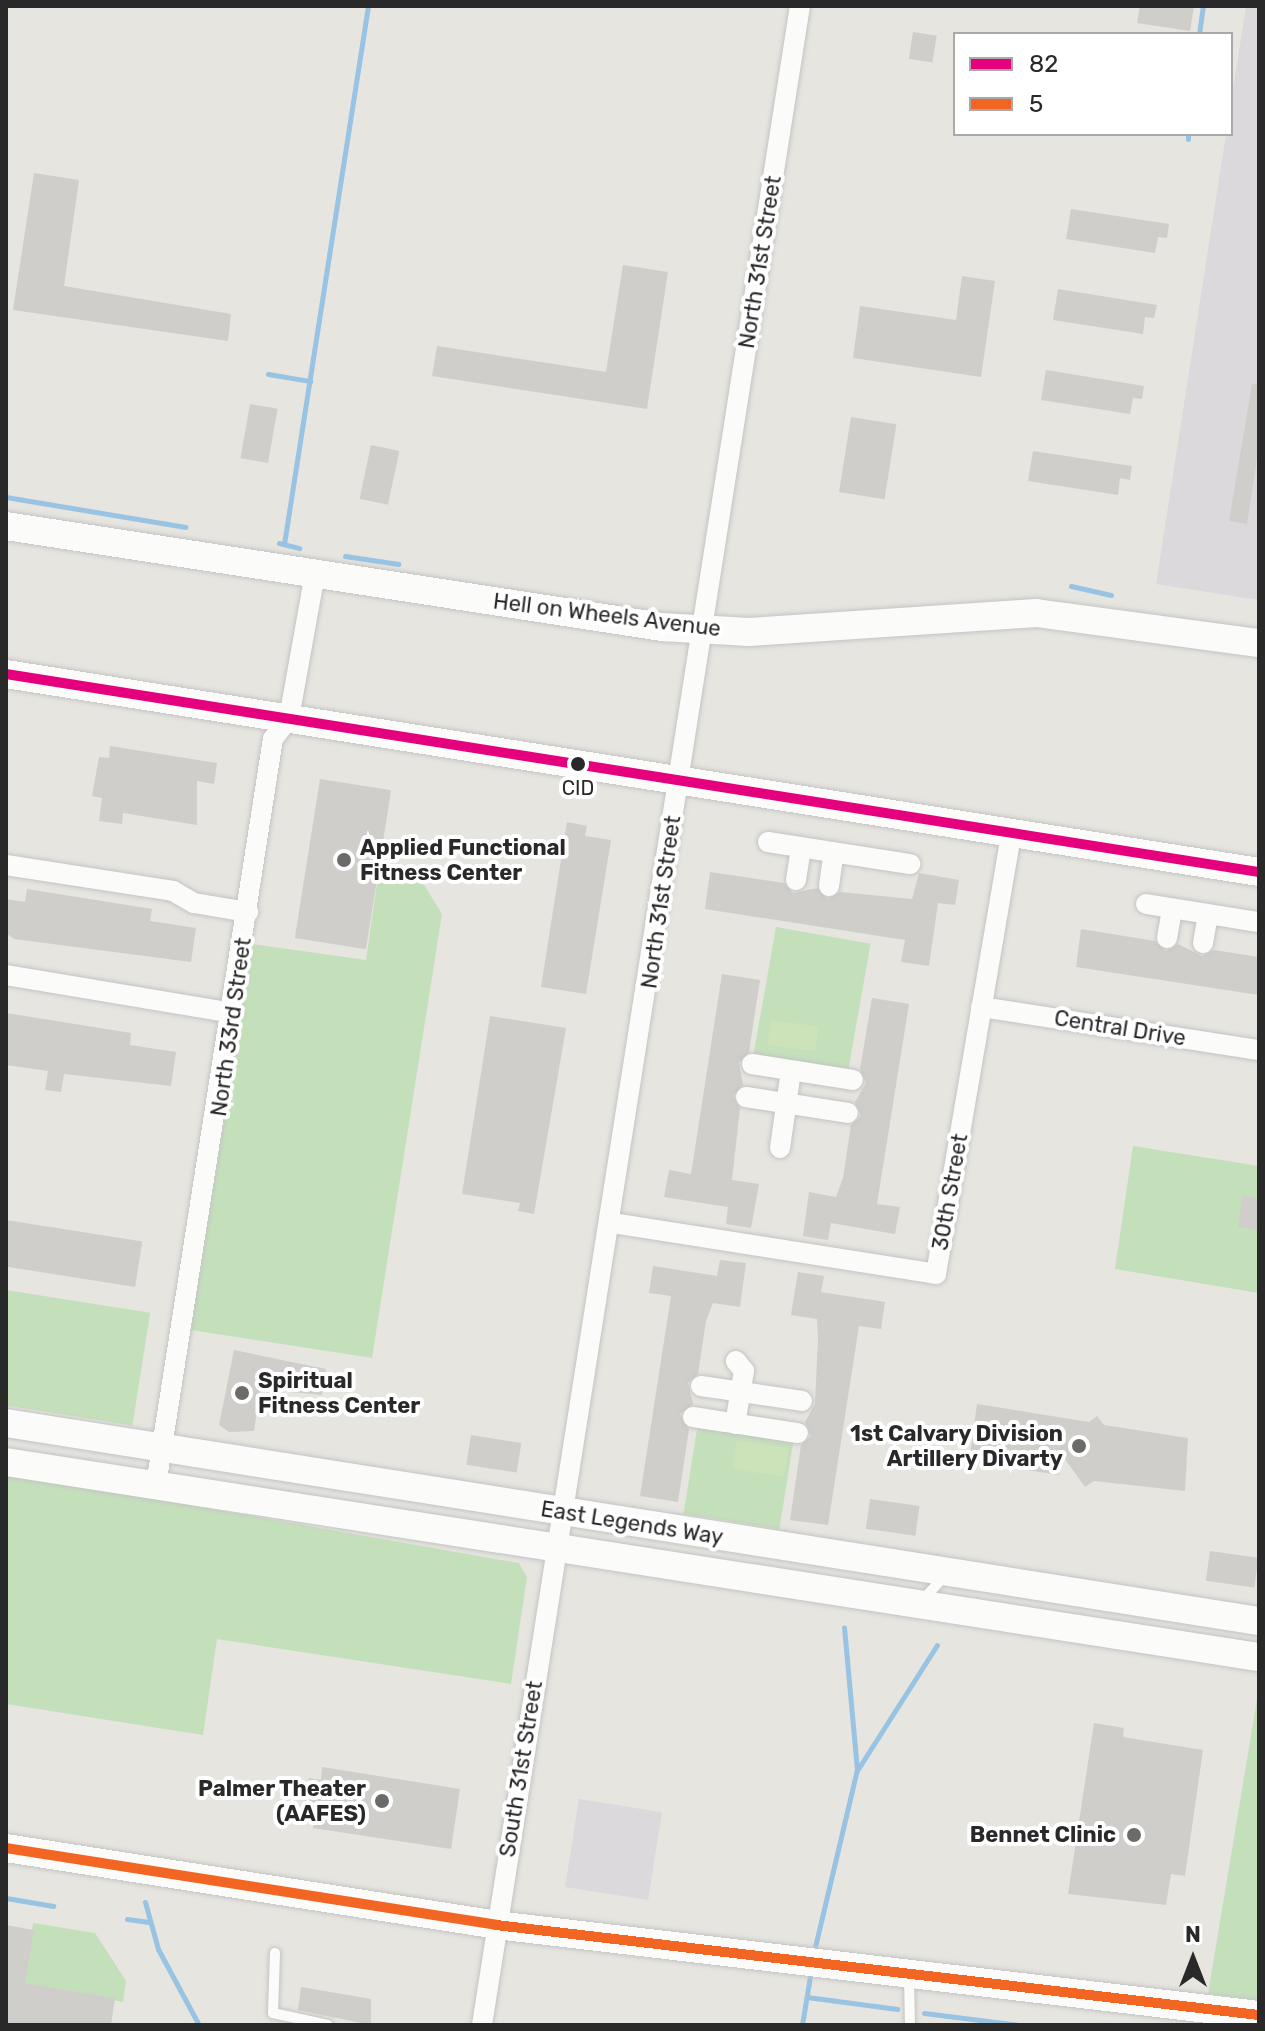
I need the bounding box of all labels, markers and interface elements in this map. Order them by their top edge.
legend [953,32,1233,136]
text: 82 [1029,50,1058,78]
text: 5 [1029,90,1043,118]
street label: North 31st Street [733,174,787,350]
street label: Hell on Wheels Avenue [491,588,723,642]
marker: CID [570,756,586,772]
place label: CID [562,776,594,800]
street label: North 31st Street [636,814,686,990]
place label: Applied Functional Fitness Center [360,834,566,886]
marker: Applied Functional Fitness Center [335,851,353,869]
street label: North 33rd Street [205,936,257,1118]
street label: Central Drive [1052,1005,1188,1051]
street label: 30th Street [927,1132,973,1252]
place label: Spiritual Fitness Center [258,1367,420,1418]
marker: Spiritual Fitness Center [233,1384,251,1402]
place label: 1st Calvary Division Artillery Divarty [849,1420,1063,1472]
marker: 1st Calvary Division Artillery Divarty [1070,1437,1088,1455]
street label: East Legends Way [539,1496,725,1550]
street label: South 31st Street [494,1679,548,1859]
place label: Palmer Theater (AAFES) [197,1775,366,1826]
marker: Palmer Theater (AAFES) [373,1792,391,1810]
place label: Bennet Clinic [970,1822,1116,1848]
marker: Bennet Clinic [1123,1824,1145,1846]
north arrow [1153,1919,1233,1999]
text: N [1185,1921,1201,1948]

